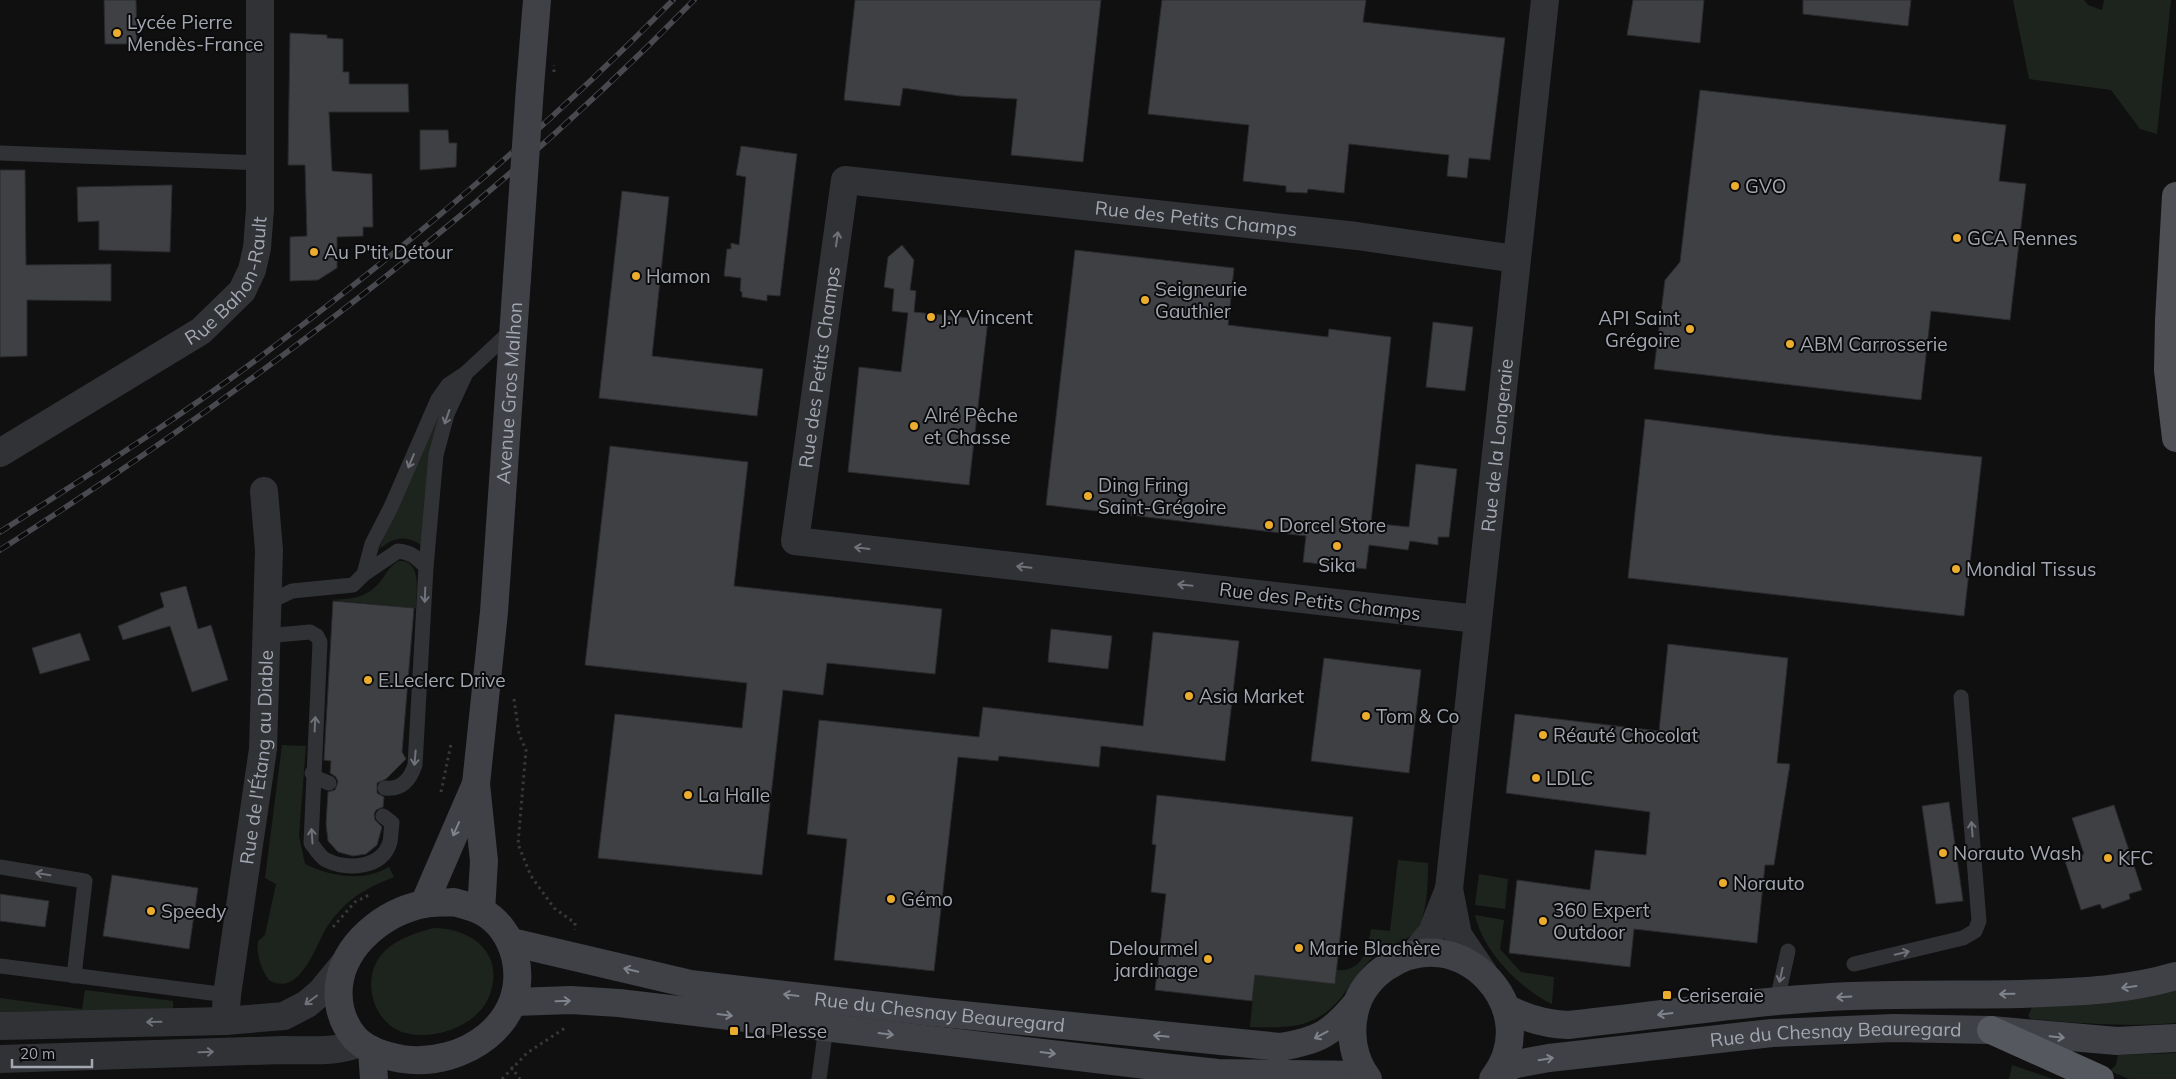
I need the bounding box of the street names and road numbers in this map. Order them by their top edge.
street label: Rue des Petits Champs [1094,195,1298,241]
street label: Rue Bahon-Rault [180,215,271,350]
street label: Rue des Petits Champs [793,265,845,469]
street label: Avenue Gros Malhon [491,301,527,485]
street label: Rue de la Longeraie [1476,357,1518,533]
street label: Rue des Petits Champs [1218,577,1422,625]
street label: Rue de l'Étang au Diable [234,650,278,866]
street label: Rue du Chesnay Beauregard [813,986,1066,1037]
street label: Rue du Chesnay Beauregard [1709,1016,1962,1052]

